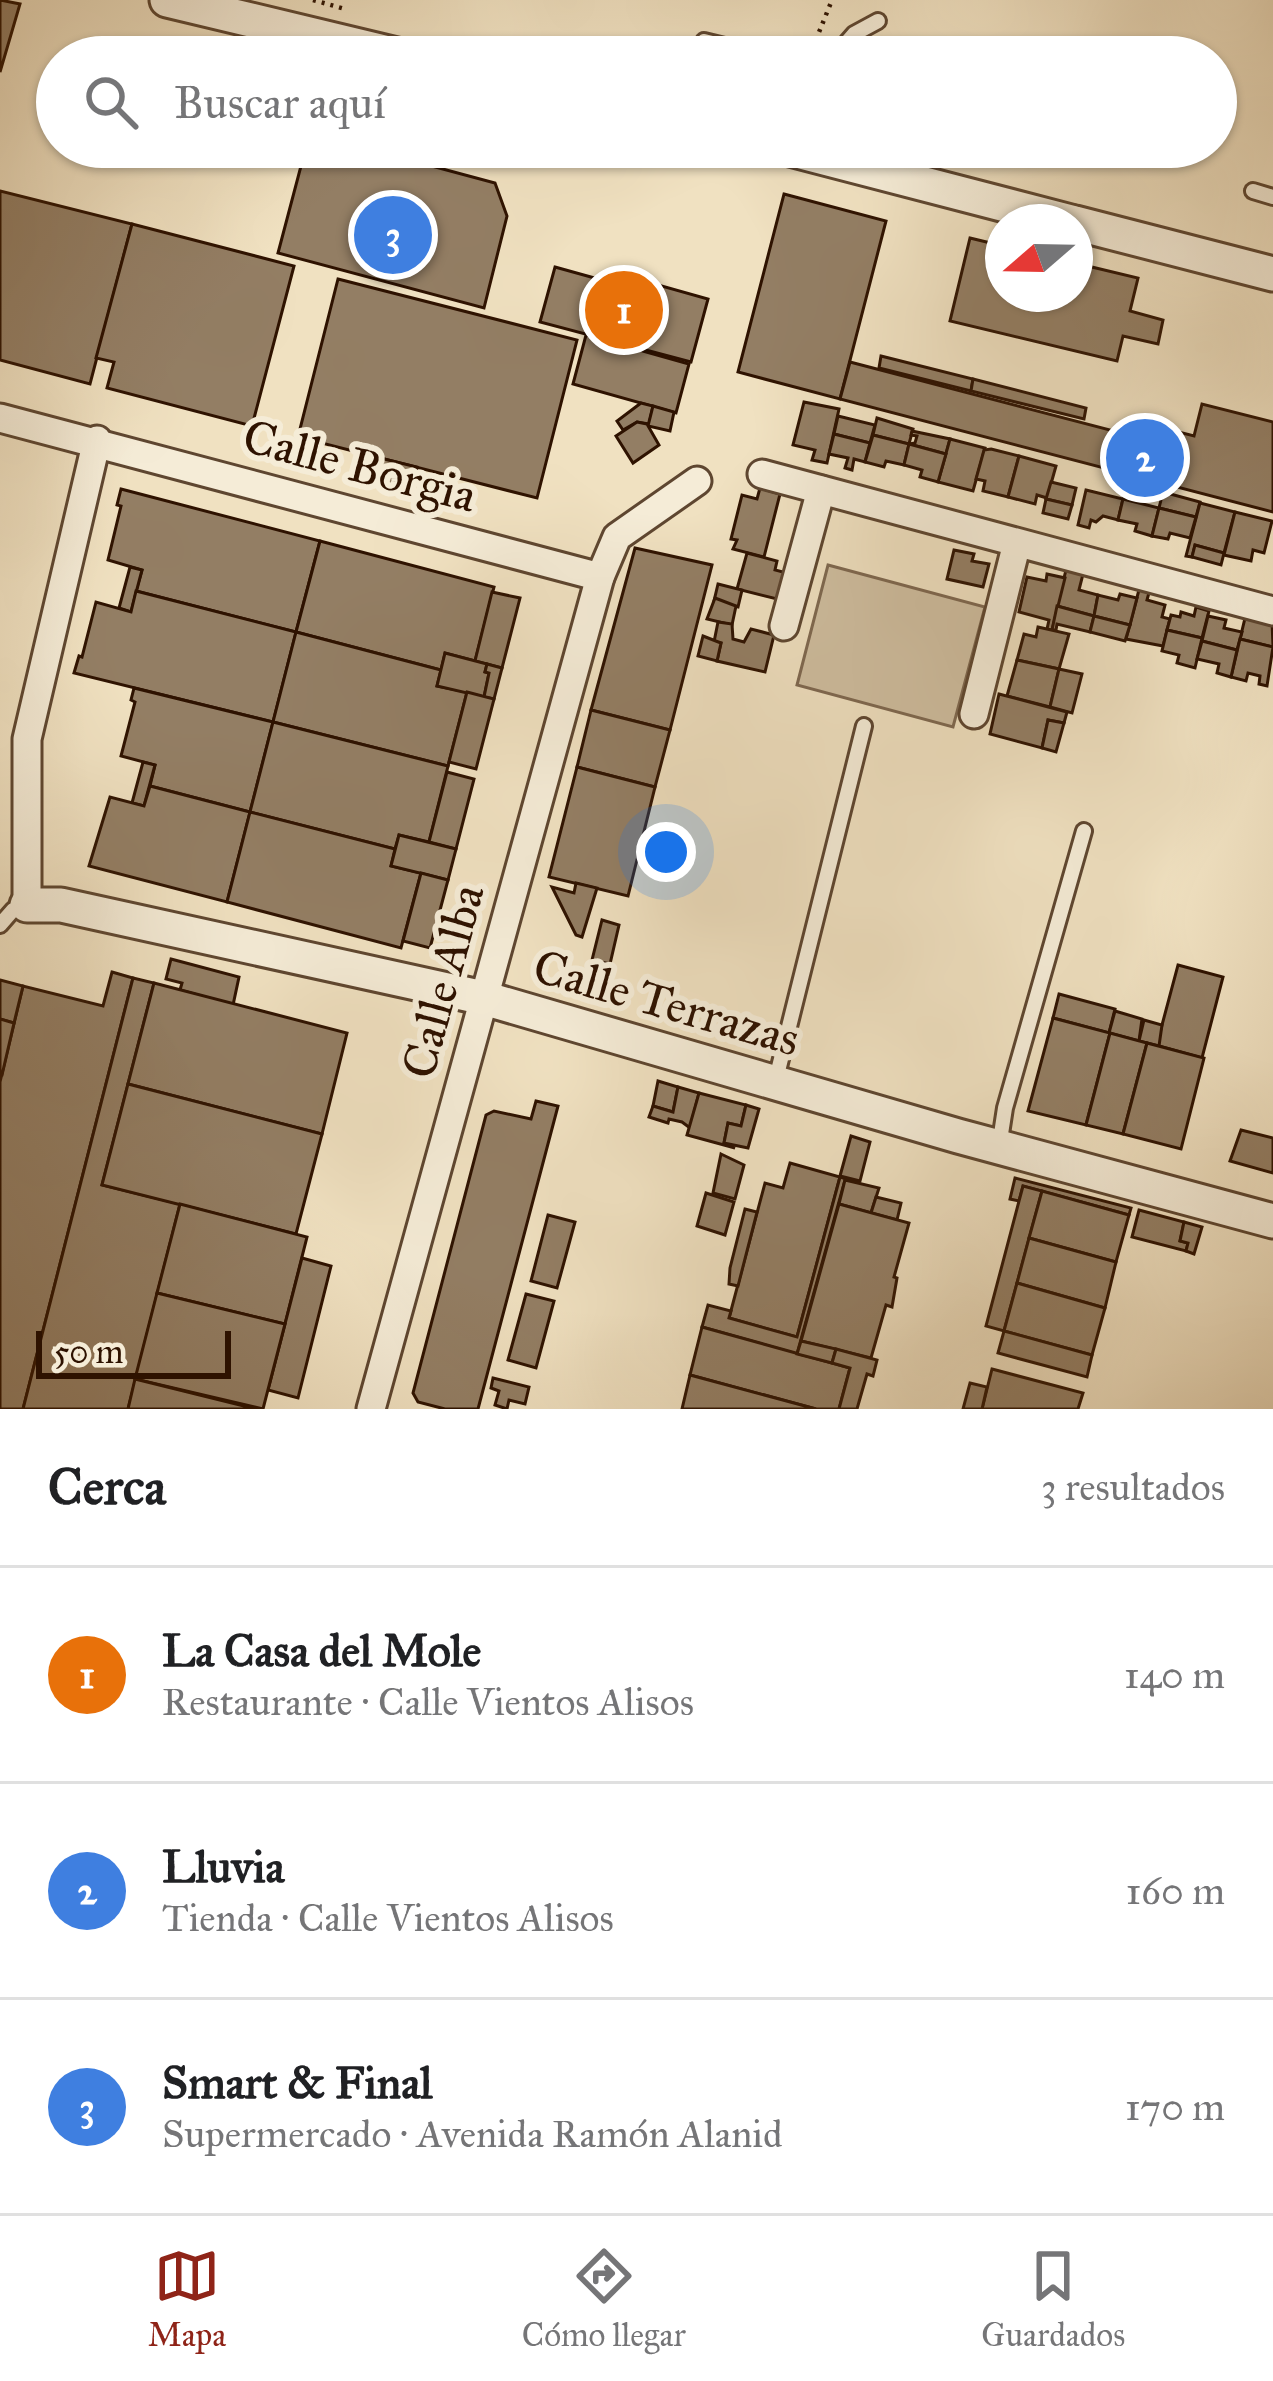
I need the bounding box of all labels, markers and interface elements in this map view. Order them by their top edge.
search box [36,36,1237,168]
icon: search [78,69,144,135]
text: Buscar aquí [174,75,386,130]
pin: 3 [354,190,432,280]
north arrow [985,204,1093,312]
pin: 1 [585,265,663,355]
street label: Calle Borgia [237,406,484,525]
pin: 2 [1106,413,1184,503]
your location [636,822,696,882]
street label: Calle Alba [388,877,497,1084]
street label: Calle Terrazas [527,936,807,1069]
scale bar [36,1325,231,1378]
text: 50 m [54,1332,123,1372]
text: Cerca [48,1456,166,1518]
text: 3 resultados [1041,1463,1225,1511]
text: La Casa del Mole [162,1623,481,1678]
text: 1 [79,1651,95,1699]
text: 140 m [1124,1651,1225,1699]
text: Restaurante · Calle Vientos Alisos [162,1678,694,1726]
text: Lluvia [162,1839,284,1894]
text: 2 [77,1867,97,1915]
text: 160 m [1126,1867,1225,1915]
text: Tienda · Calle Vientos Alisos [162,1894,614,1942]
text: Smart & Final [162,2055,432,2110]
text: 3 [79,2083,95,2131]
text: 170 m [1125,2083,1225,2131]
text: Supermercado · Avenida Ramón Alanid [162,2110,783,2158]
tab: Mapa [148,2243,226,2355]
tab: Cómo llegar [522,2243,686,2355]
tab: Guardados [981,2243,1125,2355]

